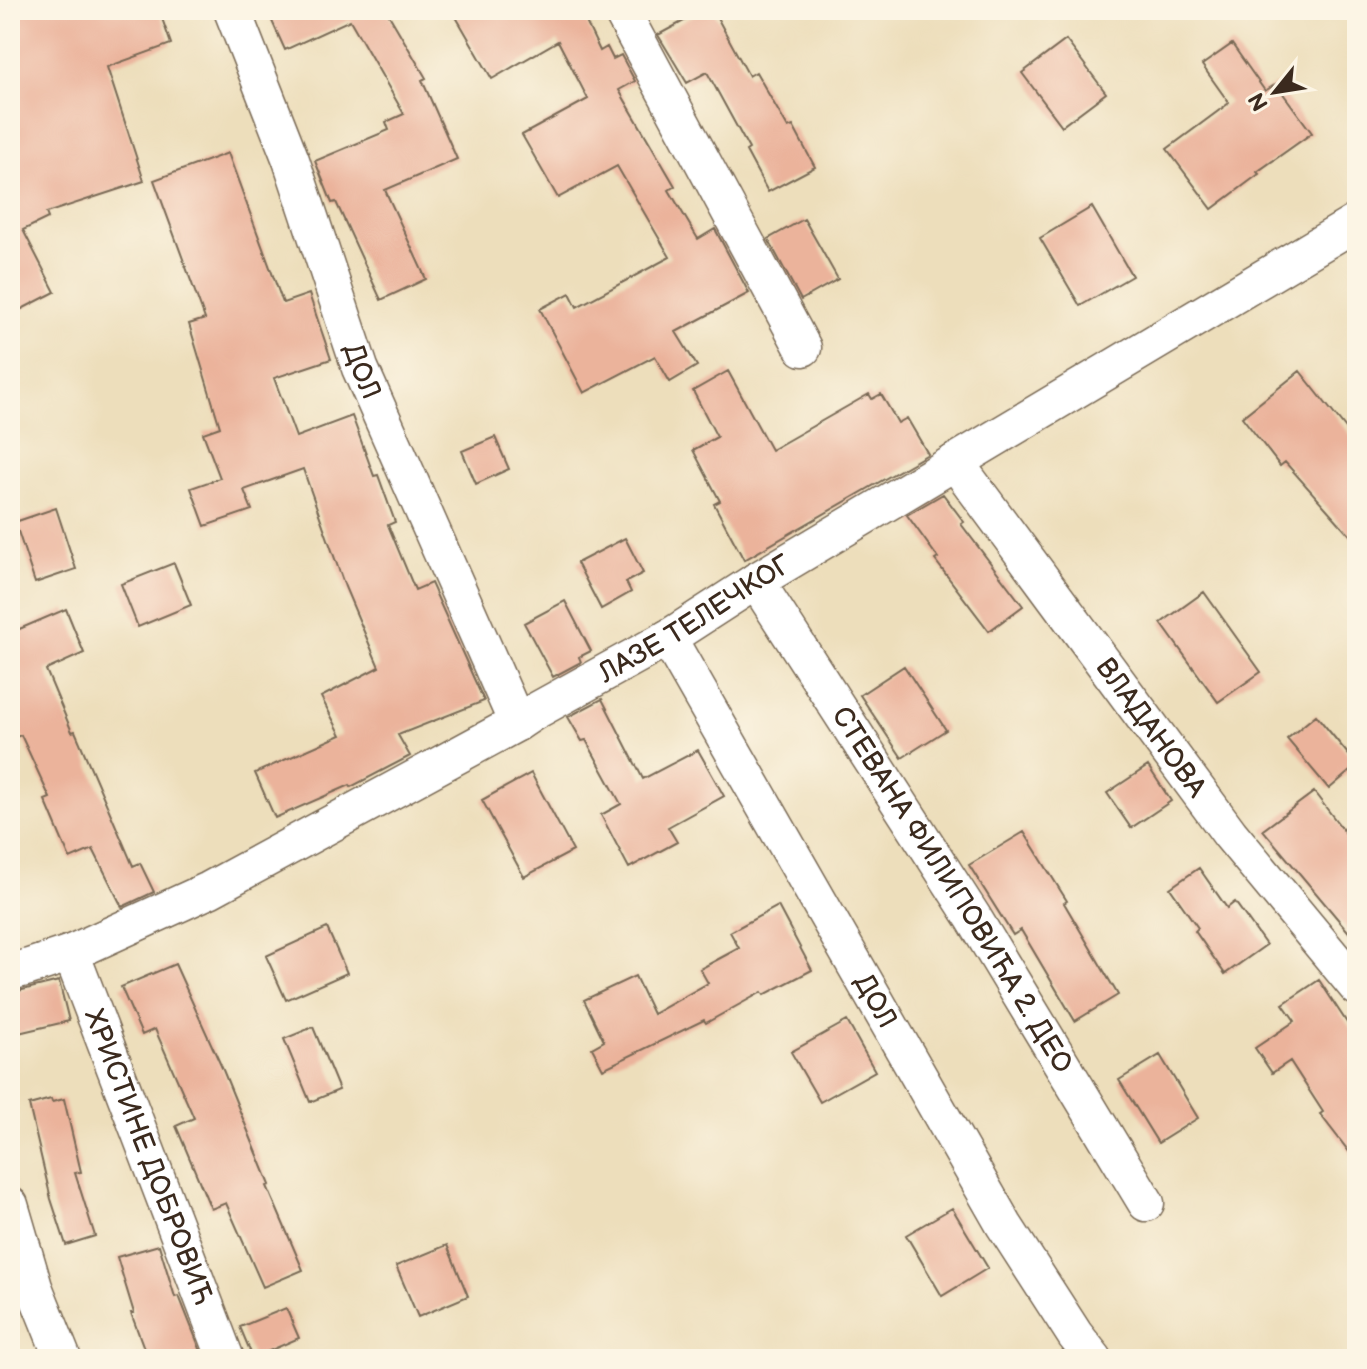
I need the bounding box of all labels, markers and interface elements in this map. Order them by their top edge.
north arrow [1235,52,1315,132]
text: N [1243,87,1275,115]
street label: ДОЛ [337,339,388,404]
street label: ЛАЗЕ ТЕЛЕЧКОГ [592,547,797,690]
street label: ВЛАДАНОВА [1089,651,1214,804]
street label: СТЕВАНА ФИЛИПОВИЋА 2. ДЕО [825,700,1080,1079]
street label: ДОЛ [847,968,904,1034]
street label: ХРИСТИНЕ ДОБРОВИЋ [77,1004,220,1309]

